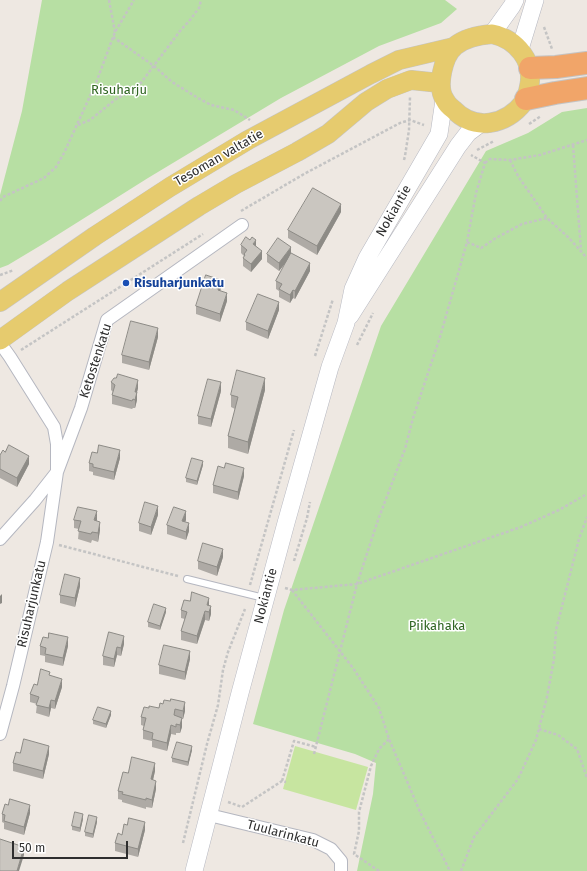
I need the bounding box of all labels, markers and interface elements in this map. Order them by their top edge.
park label: Risuharju [91,82,147,98]
street label: Tesoman valtatie [172,126,266,190]
street label: Nokiantie [373,182,415,240]
place label: Risuharjunkatu [134,275,224,291]
marker: Risuharjunkatu [121,278,131,288]
street label: Ketostenkatu [77,322,115,400]
street label: Risuharjunkatu [14,559,50,649]
street label: Nokiantie [251,566,281,626]
park label: Piikahaka [409,618,465,634]
street label: Tuularinkatu [245,817,321,851]
scale bar [14,833,130,859]
text: 50 m [19,841,45,855]

